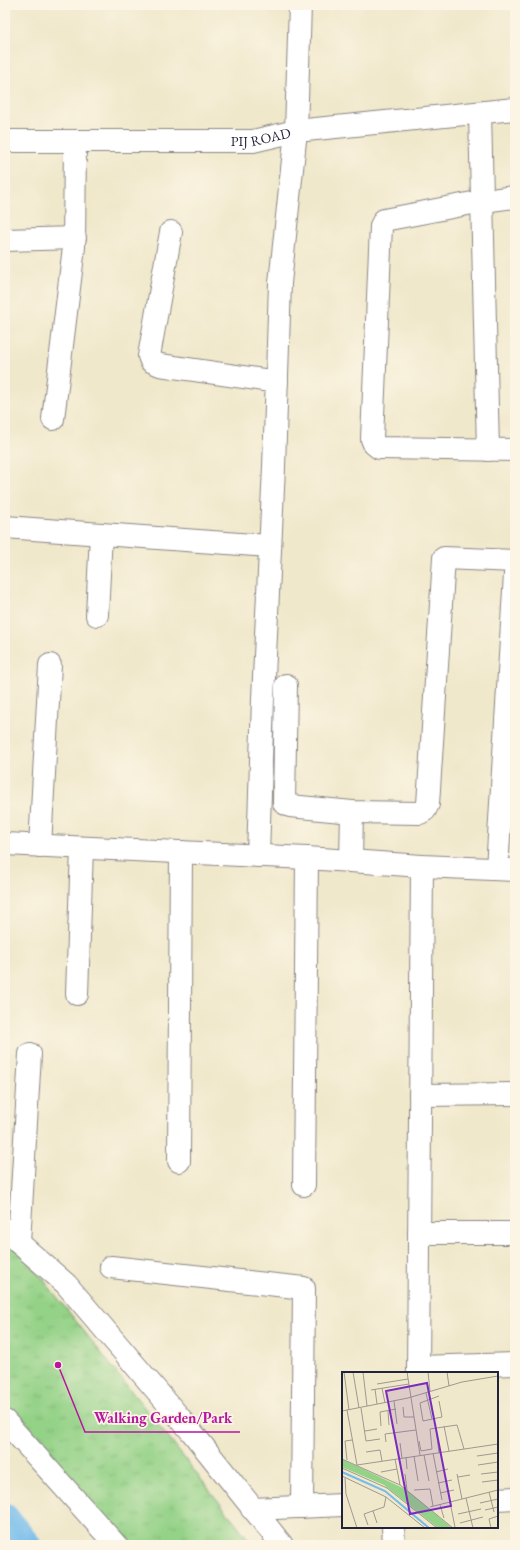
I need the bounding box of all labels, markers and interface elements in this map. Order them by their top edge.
street label: PIJ ROAD [231,123,293,150]
inset map [342,1372,498,1528]
callout: Walking Garden/Park [85,1405,240,1432]
text: Walking Garden/Park [94,1408,233,1427]

